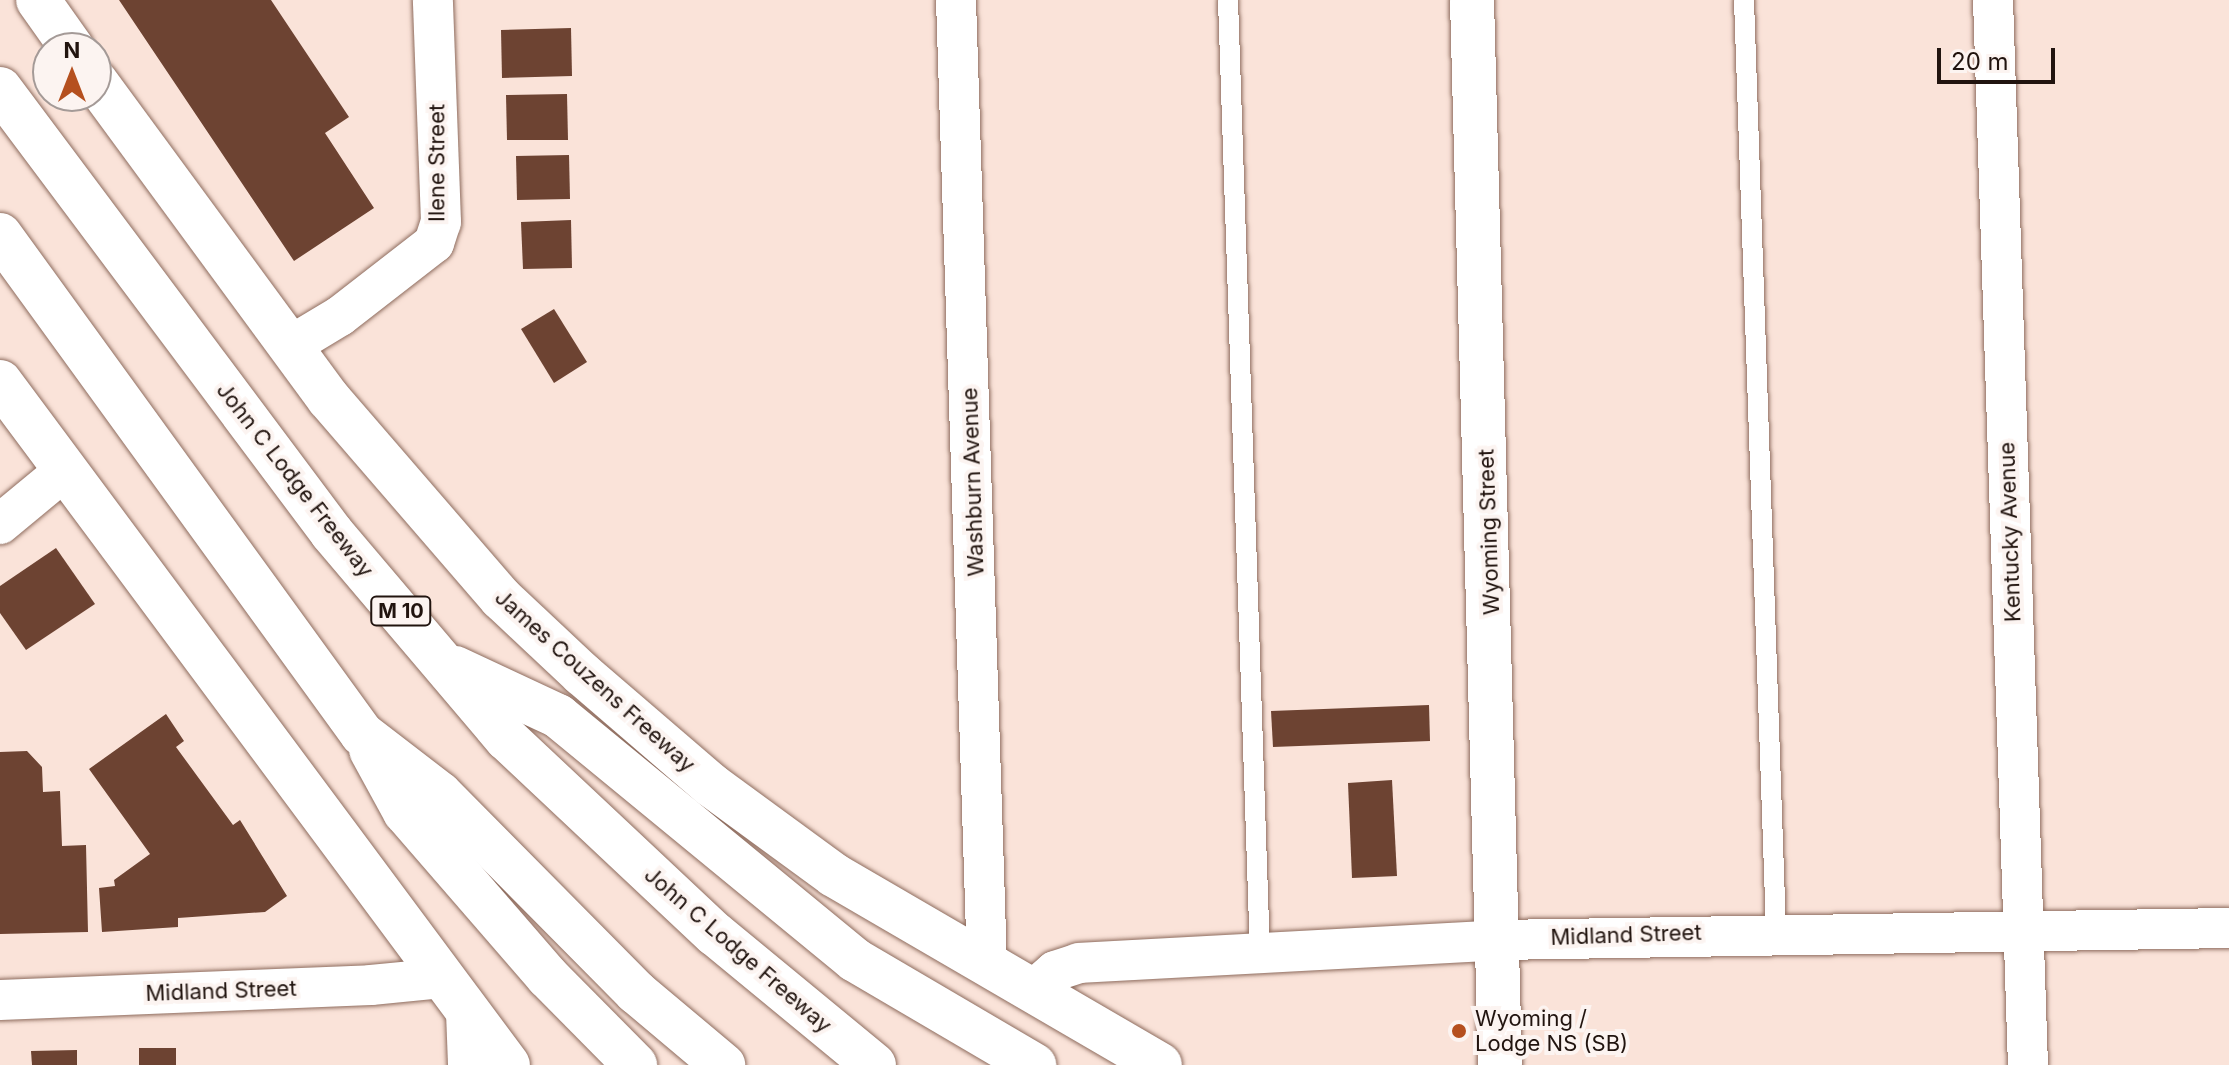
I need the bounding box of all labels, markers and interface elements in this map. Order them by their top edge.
north arrow [32,32,112,112]
scale bar [1941,32,2059,82]
text: N [64,37,80,63]
text: 20 m [1951,47,2009,76]
street label: Ilene Street [424,104,450,222]
street label: John C Lodge Freeway [211,377,379,583]
street label: Washburn Avenue [957,387,989,577]
street label: Kentucky Avenue [1994,441,2026,623]
street label: Wyoming Street [1473,449,1505,615]
street label: James Couzens Freeway [489,584,701,778]
road number: M 10 [369,595,433,627]
street label: John C Lodge Freeway [639,861,837,1039]
street label: Midland Street [1550,919,1702,951]
street label: Midland Street [145,975,297,1007]
place label: Wyoming / Lodge NS (SB) [1475,1005,1628,1056]
marker: Wyoming / Lodge NS (SB) [1450,1022,1468,1040]

